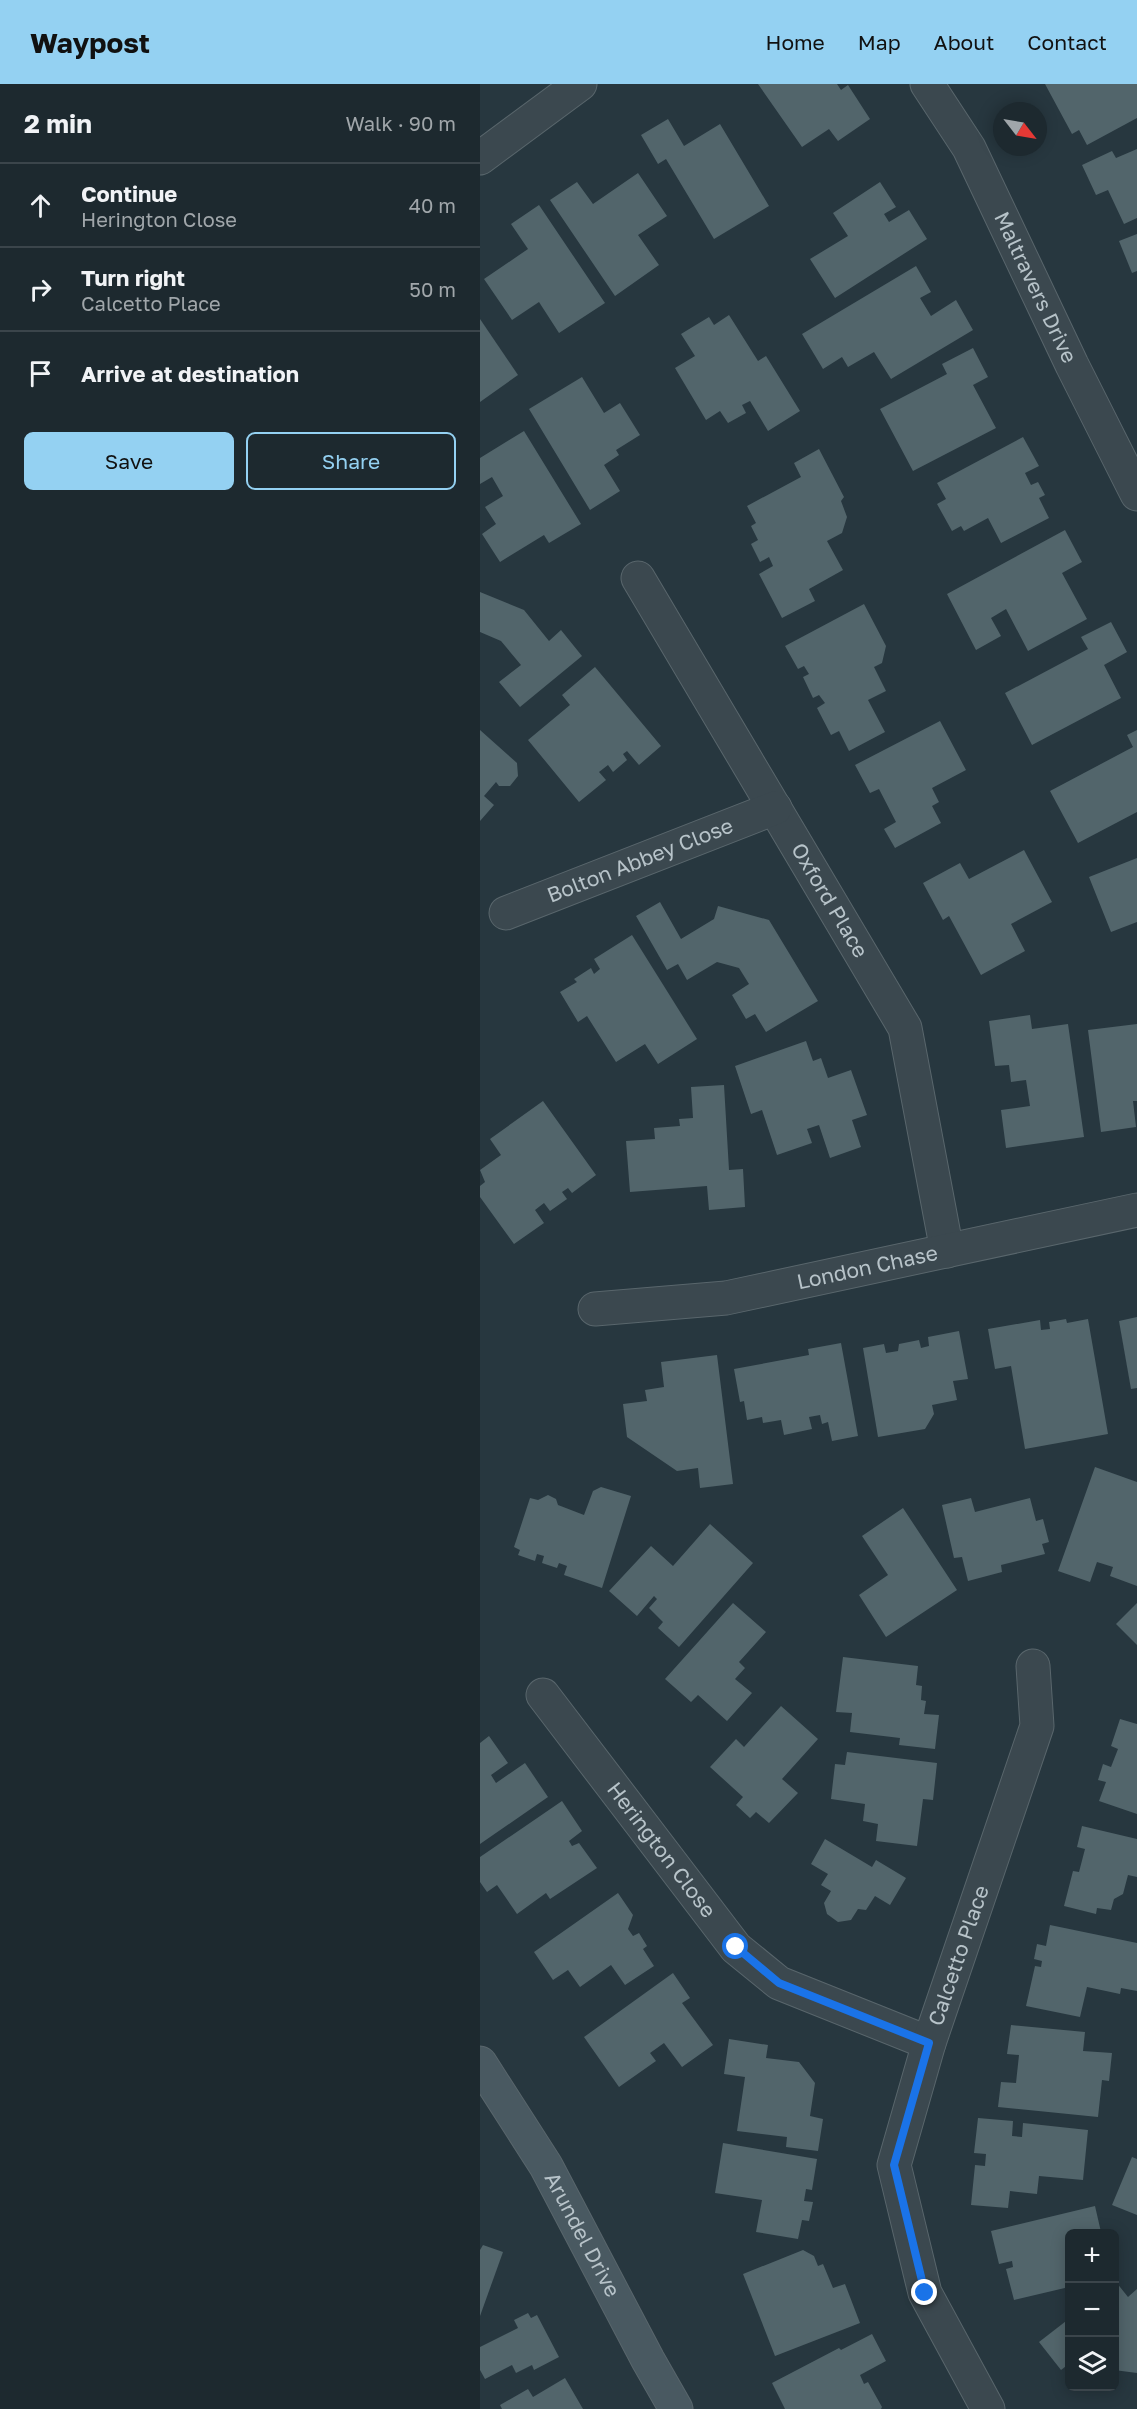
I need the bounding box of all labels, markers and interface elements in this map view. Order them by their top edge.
text: Waypost [30,26,150,59]
text: Home [765,29,825,55]
text: Map [858,29,901,55]
text: About [934,29,994,55]
text: Contact [1027,29,1107,55]
north arrow [993,102,1047,156]
text: 2 min [24,108,92,139]
text: Walk · 90 m [345,111,456,135]
text: Continue [81,180,177,207]
icon: ahead [24,189,57,222]
text: 40 m [409,193,456,217]
text: Herington Close [81,207,237,231]
street label: Maltravers Drive [989,207,1083,367]
text: Turn right [81,264,185,291]
icon: right [24,273,57,306]
text: 50 m [409,277,456,301]
text: Calcetto Place [81,291,221,315]
icon: arrive [24,357,57,390]
text: Arrive at destination [81,360,299,387]
button: Save [24,432,234,490]
button: Share [246,432,456,490]
street label: Bolton Abbey Close [543,812,737,908]
street label: Oxford Place [786,838,874,962]
street label: London Chase [794,1239,940,1294]
street label: Herington Close [602,1776,722,1922]
street label: Calcetto Place [922,1882,994,2029]
route start [722,1933,748,1959]
street label: Arundel Drive [540,2168,626,2301]
map controls [1065,2229,1119,2391]
button: + [1065,2229,1119,2283]
route end [911,2279,937,2305]
button: − [1065,2283,1119,2337]
button: layers [1065,2337,1119,2391]

